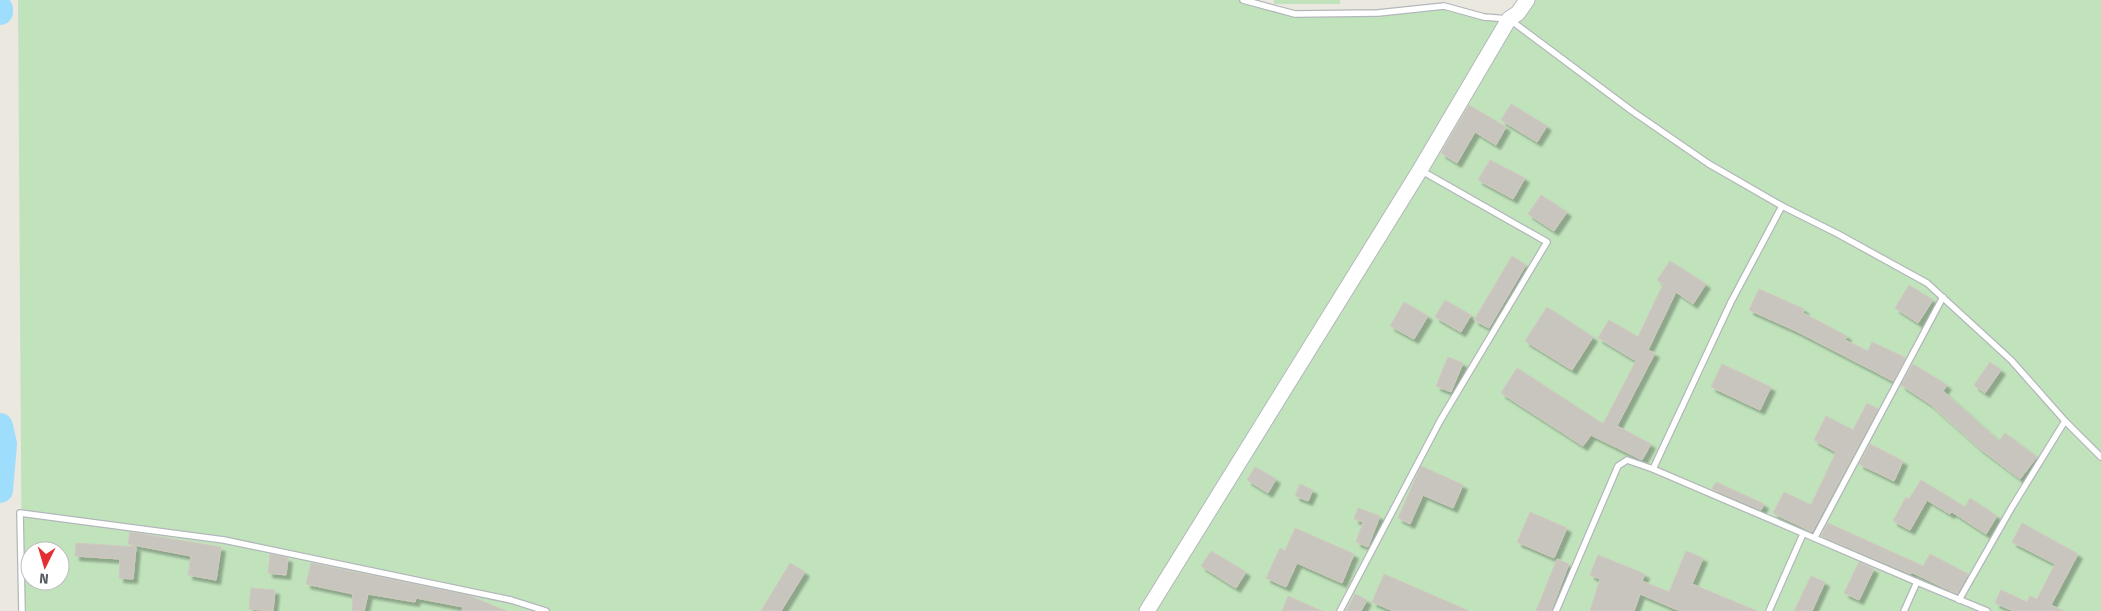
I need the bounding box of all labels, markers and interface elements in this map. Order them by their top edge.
north arrow [20,541,70,591]
text: N [39,570,49,587]

